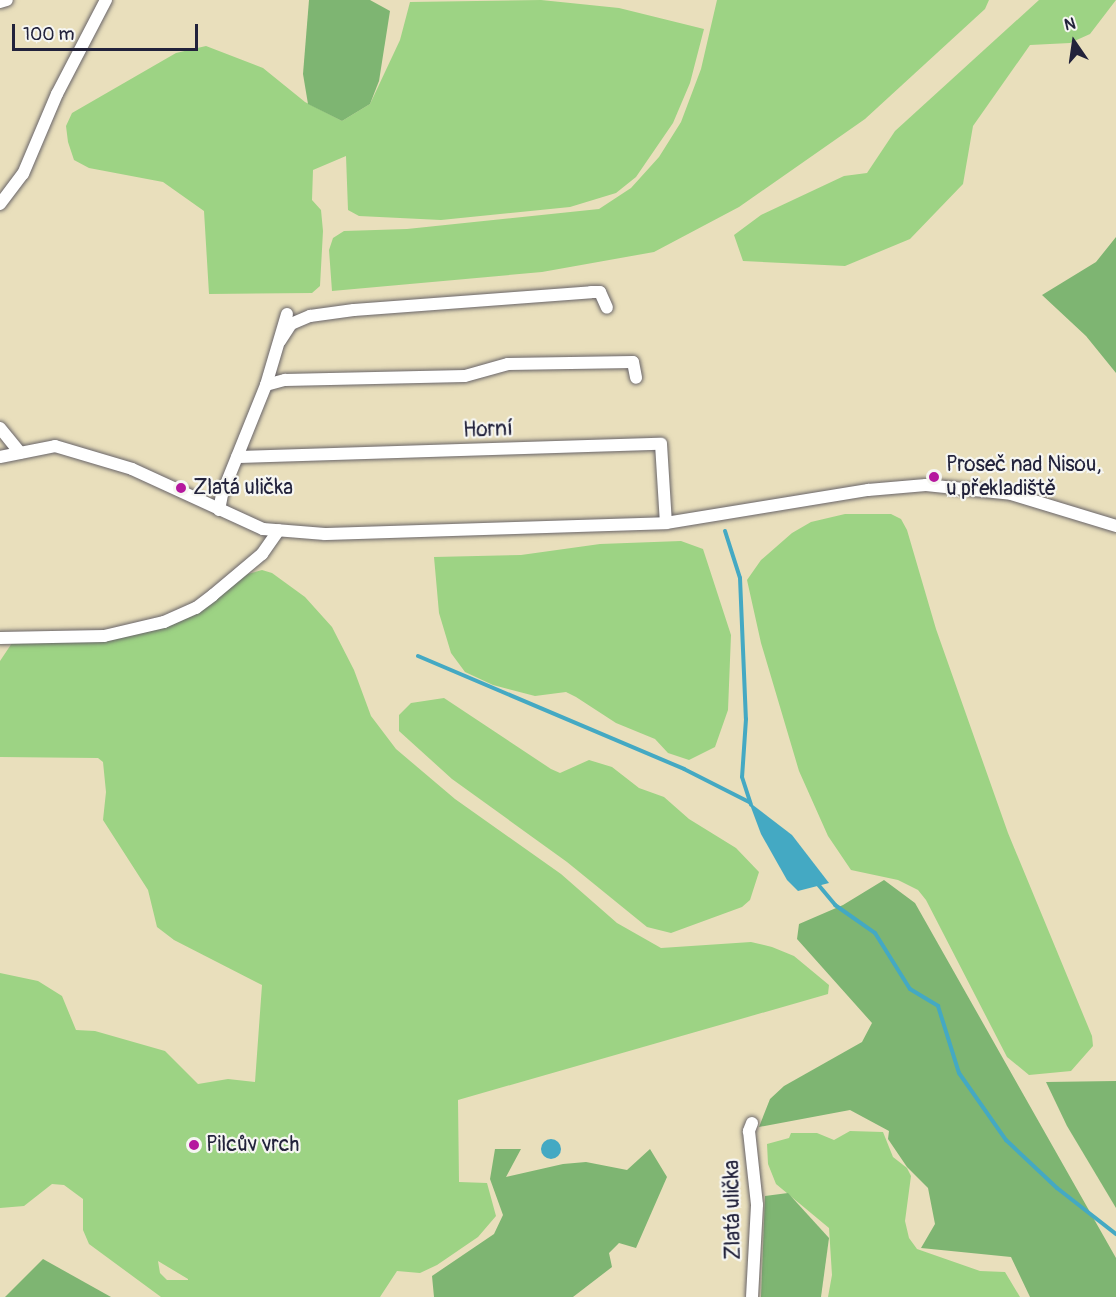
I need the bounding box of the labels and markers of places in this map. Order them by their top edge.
place label: Proseč nad Nisou, u překladiště [946,452,1102,502]
marker: Proseč nad Nisou, u překladiště [927,470,941,484]
place label: Zlatá ulička [193,475,293,501]
marker: Zlatá ulička [174,481,188,495]
place label: Pilcův vrch [206,1132,299,1158]
marker: Pilcův vrch [187,1138,201,1152]

